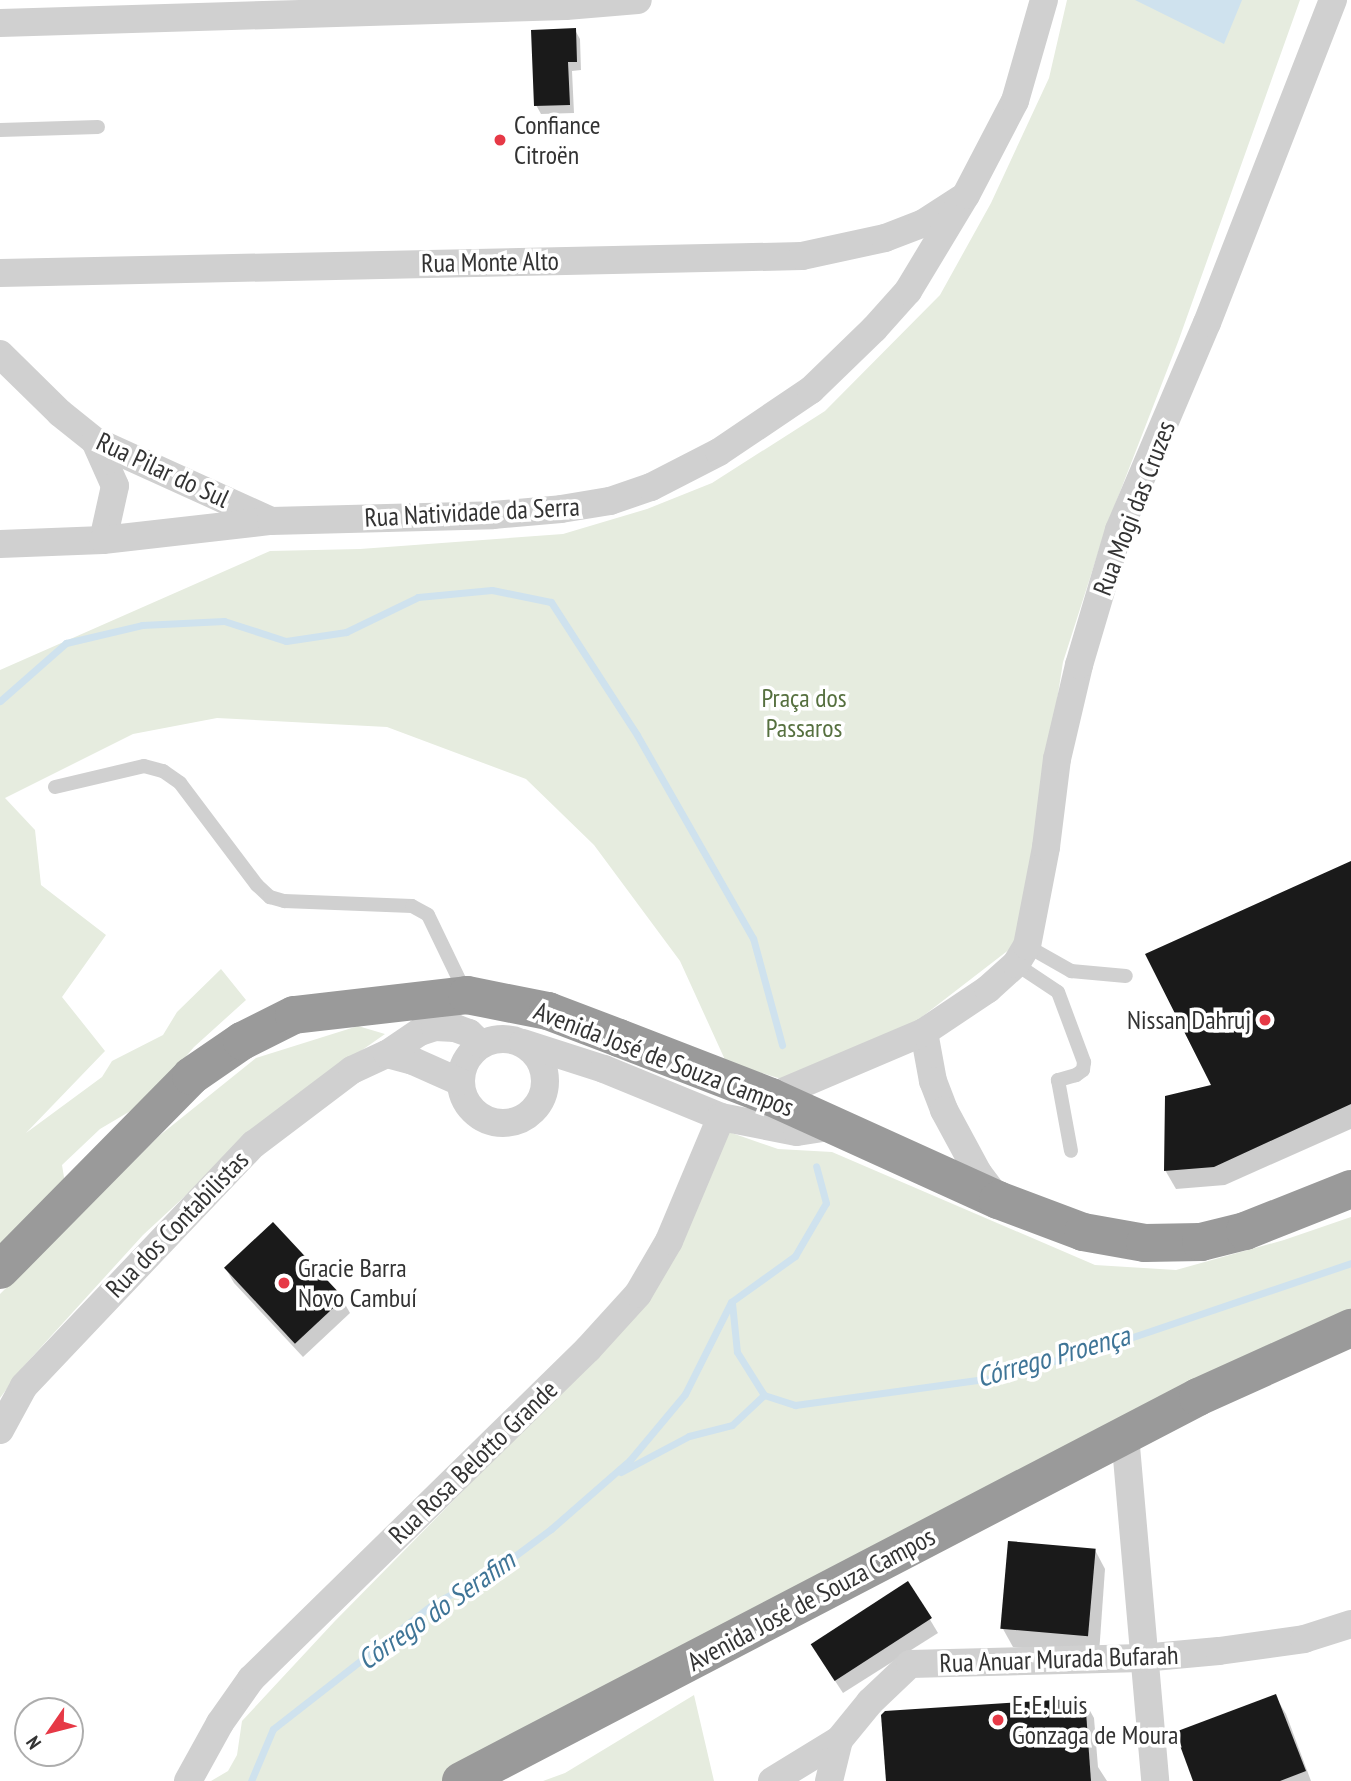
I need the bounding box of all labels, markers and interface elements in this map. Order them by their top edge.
place label: Confiance Citroën [514,109,601,170]
marker: Confiance Citroën [492,132,508,148]
street label: Rua Monte Alto [420,245,560,279]
street label: Rua Mogi das Cruzes [1086,416,1182,600]
street label: Rua Pilar do Sul [92,426,234,514]
street label: Rua Natividade da Serra [364,491,580,533]
park label: Praça dos Passaros [762,682,846,744]
street label: Avenida José de Souza Campos [530,995,798,1123]
place label: Nissan Dahruj [1127,1004,1251,1036]
marker: Nissan Dahruj [1257,1012,1273,1028]
street label: Rua dos Contabilistas [99,1144,255,1304]
place label: Gracie Barra Novo Cambuí [298,1252,417,1314]
marker: Gracie Barra Novo Cambuí [276,1275,292,1291]
water label: Córrego Proença [973,1318,1133,1394]
street label: Rua Rosa Belotto Grande [382,1374,564,1550]
street label: Avenida José de Souza Campos [682,1521,940,1677]
water label: Córrego do Serafim [351,1543,521,1677]
street label: Rua Anuar Murada Bufarah [939,1639,1179,1679]
place label: E. E. Luis Gonzaga de Moura [1012,1689,1178,1750]
north arrow [14,1697,84,1767]
marker: E. E. Luis Gonzaga de Moura [990,1712,1006,1728]
text: N [21,1732,46,1754]

